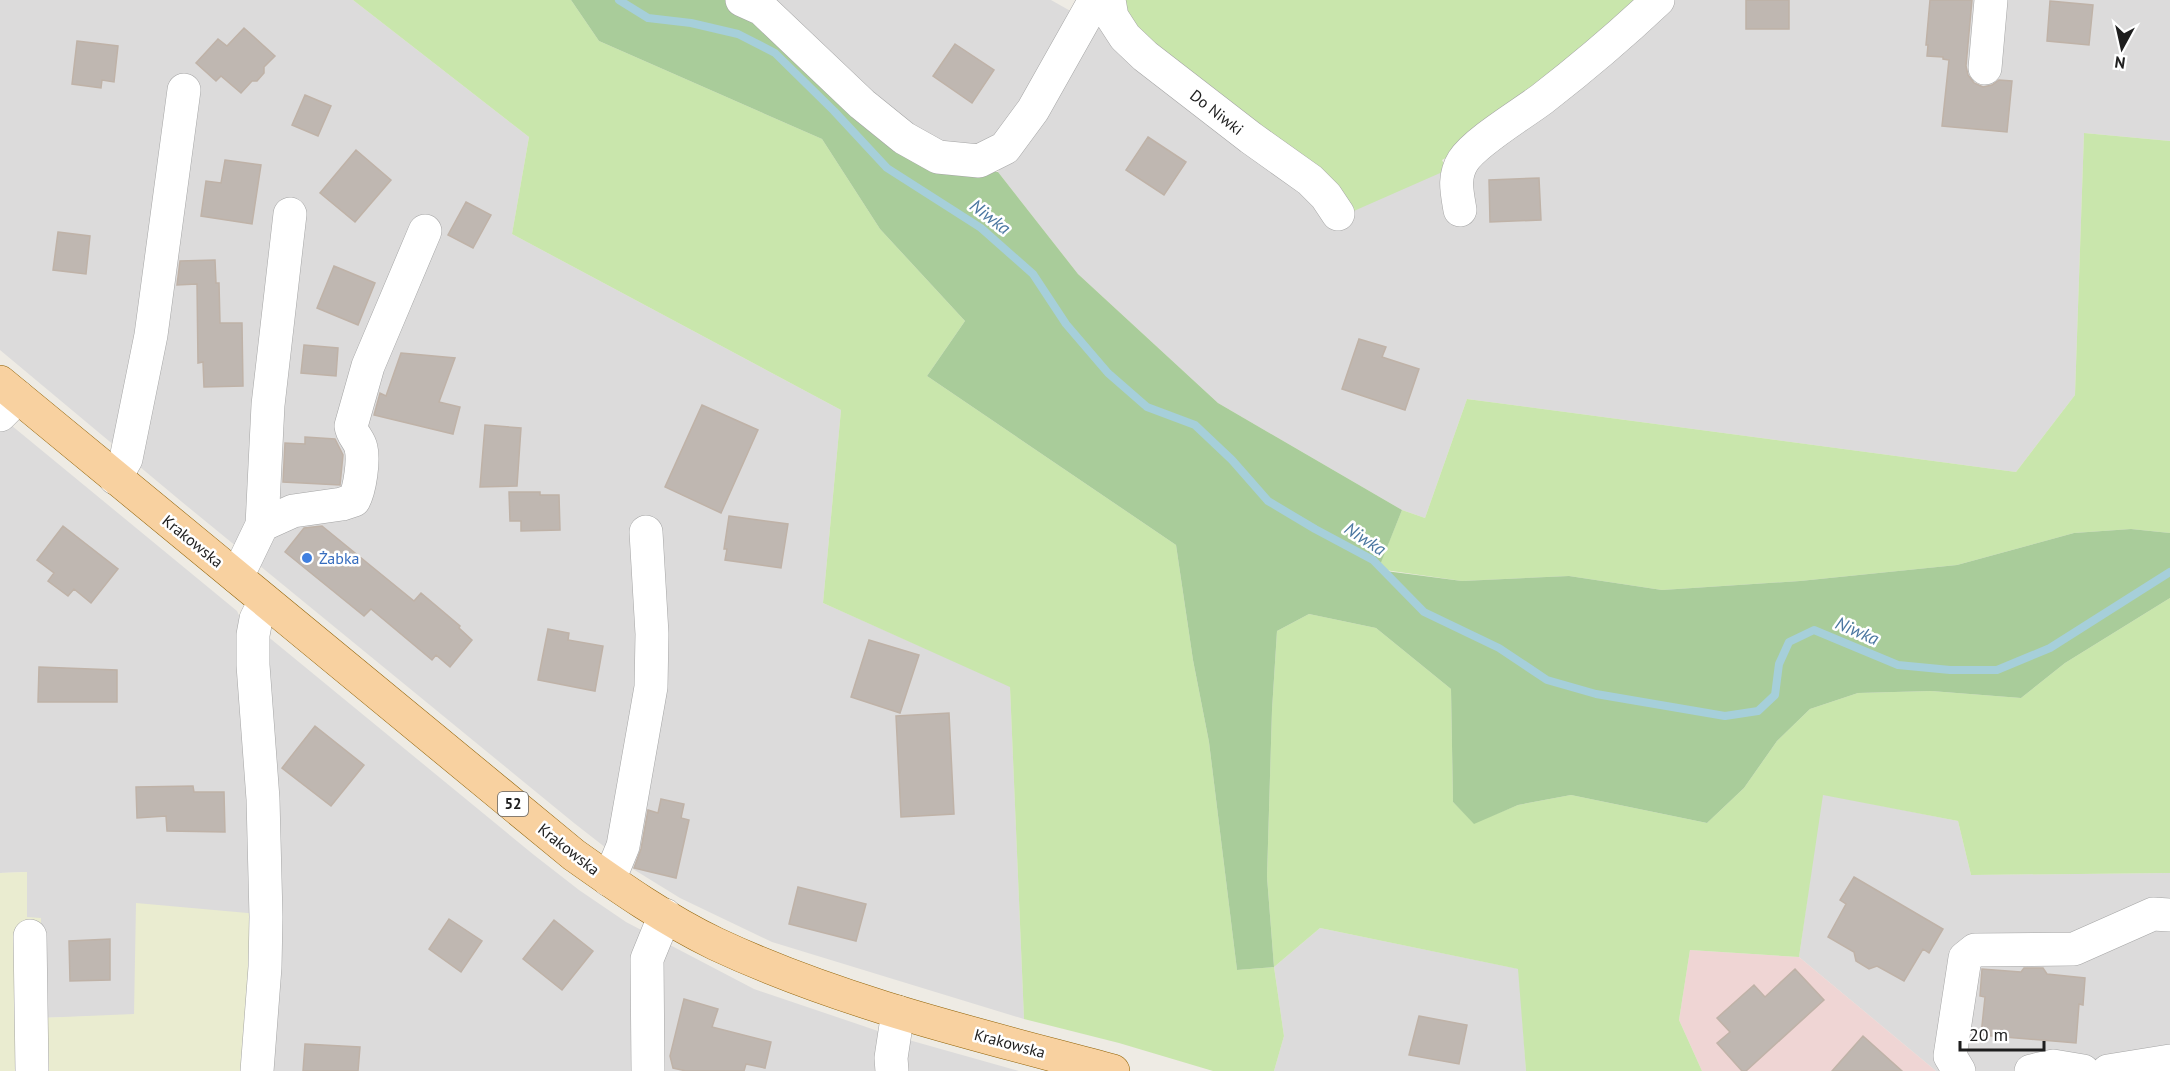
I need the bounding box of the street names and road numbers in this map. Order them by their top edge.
street label: Do Niwki [1186,85,1248,139]
street label: Krakowska [158,510,228,572]
road number: 52 [498,792,528,816]
street label: Krakowska [534,819,604,879]
street label: Krakowska [972,1024,1048,1062]

